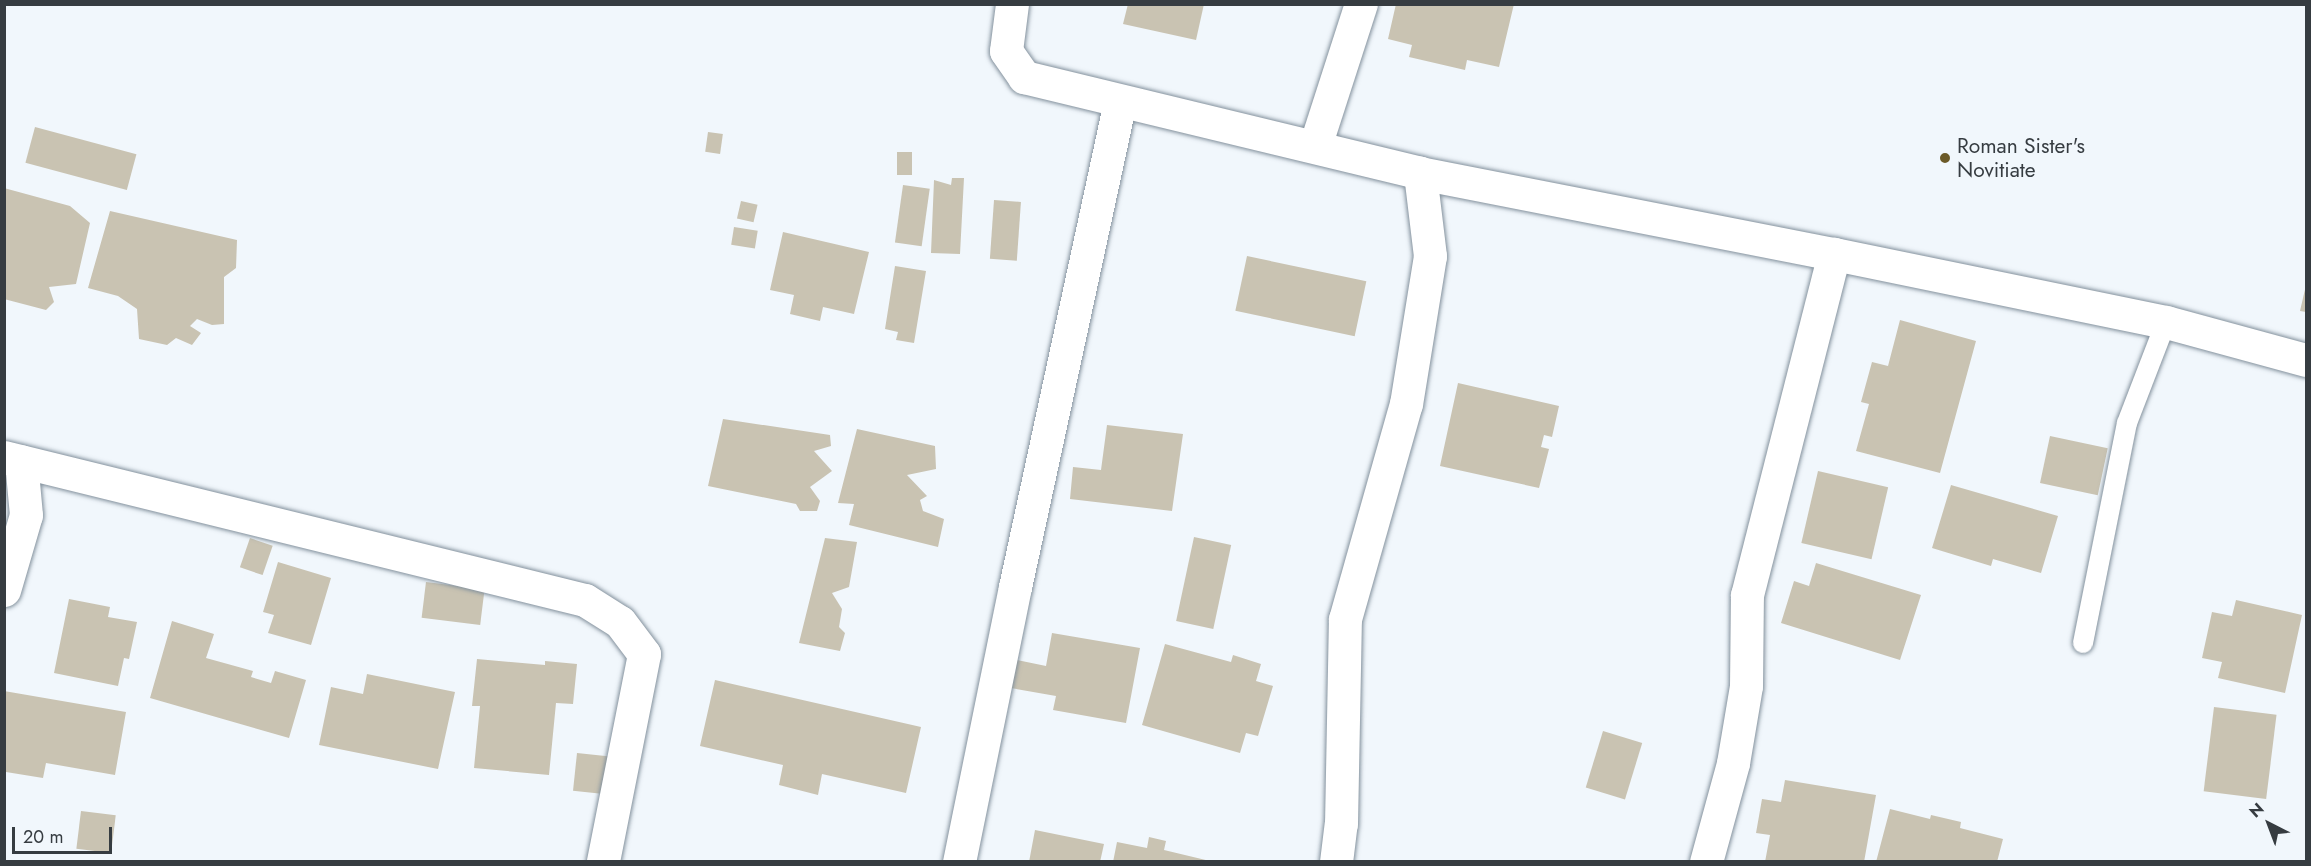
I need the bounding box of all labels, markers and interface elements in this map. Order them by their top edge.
place label: Roman Sister's Novitiate [1957,133,2085,183]
marker: Roman Sister's Novitiate [1938,151,1952,165]
north arrow [2239,794,2299,854]
text: N [2244,797,2269,823]
scale bar [15,815,116,853]
text: 20 m [23,824,63,850]

